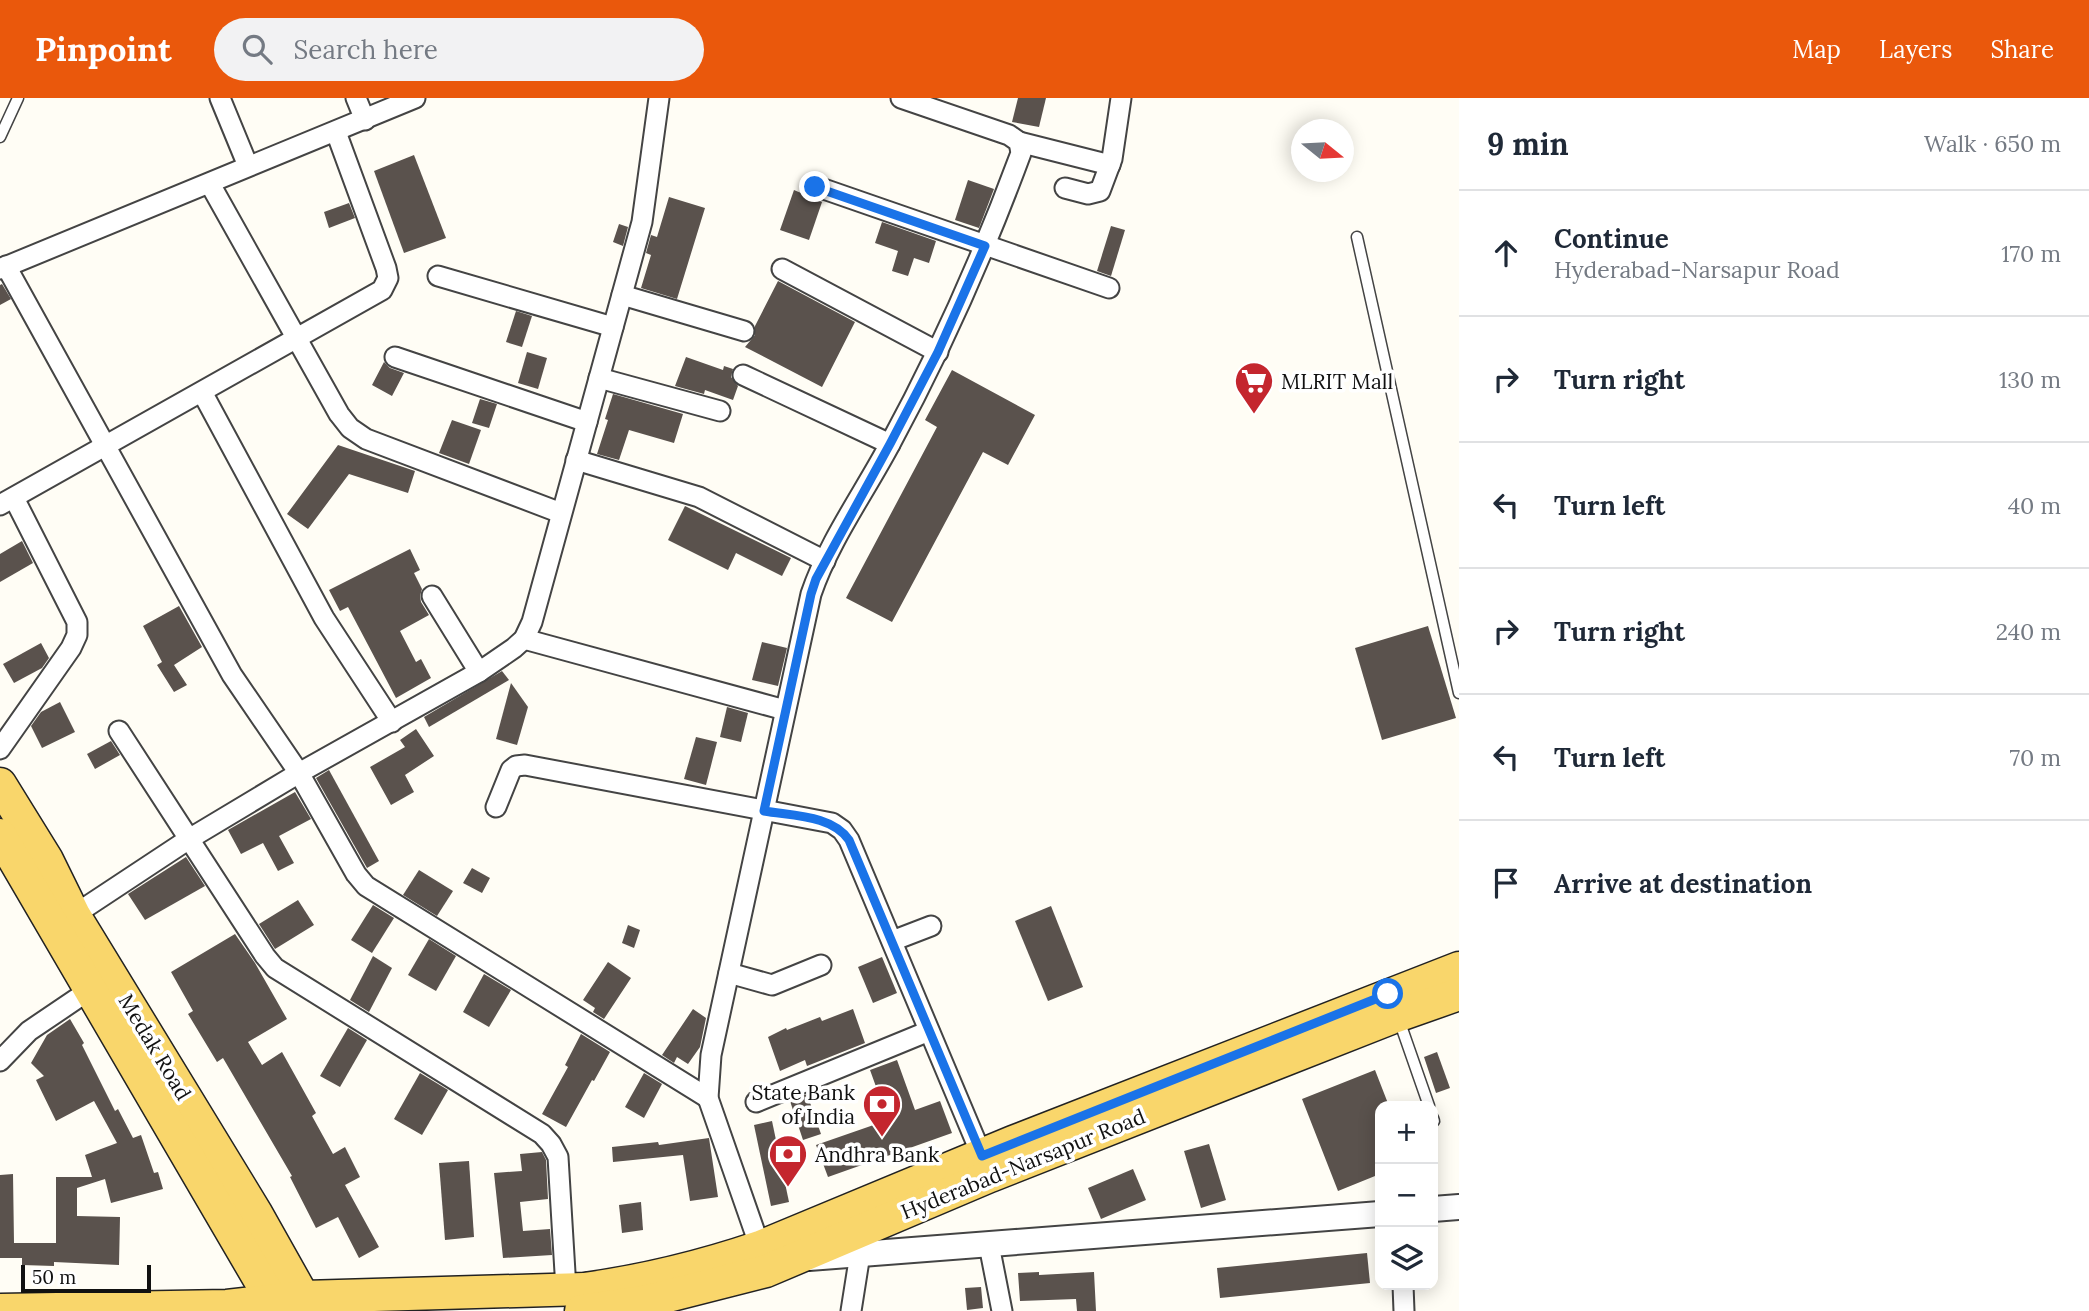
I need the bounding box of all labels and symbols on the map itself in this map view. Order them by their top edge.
north arrow [1291,119,1354,182]
route end [799,171,830,202]
supermarket icon: MLRIT Mall [1233,360,1275,415]
place label: MLRIT Mall [1281,368,1393,395]
route start [1372,978,1403,1009]
street label: Medak Road [113,989,197,1105]
place label: State Bank of India [751,1079,856,1130]
bank icon: State Bank of India [861,1083,903,1138]
street label: Hyderabad-Narsapur Road [897,1103,1149,1225]
bank icon: Andhra Bank [767,1133,809,1188]
place label: Andhra Bank [814,1141,940,1168]
scale bar [21,1262,150,1294]

